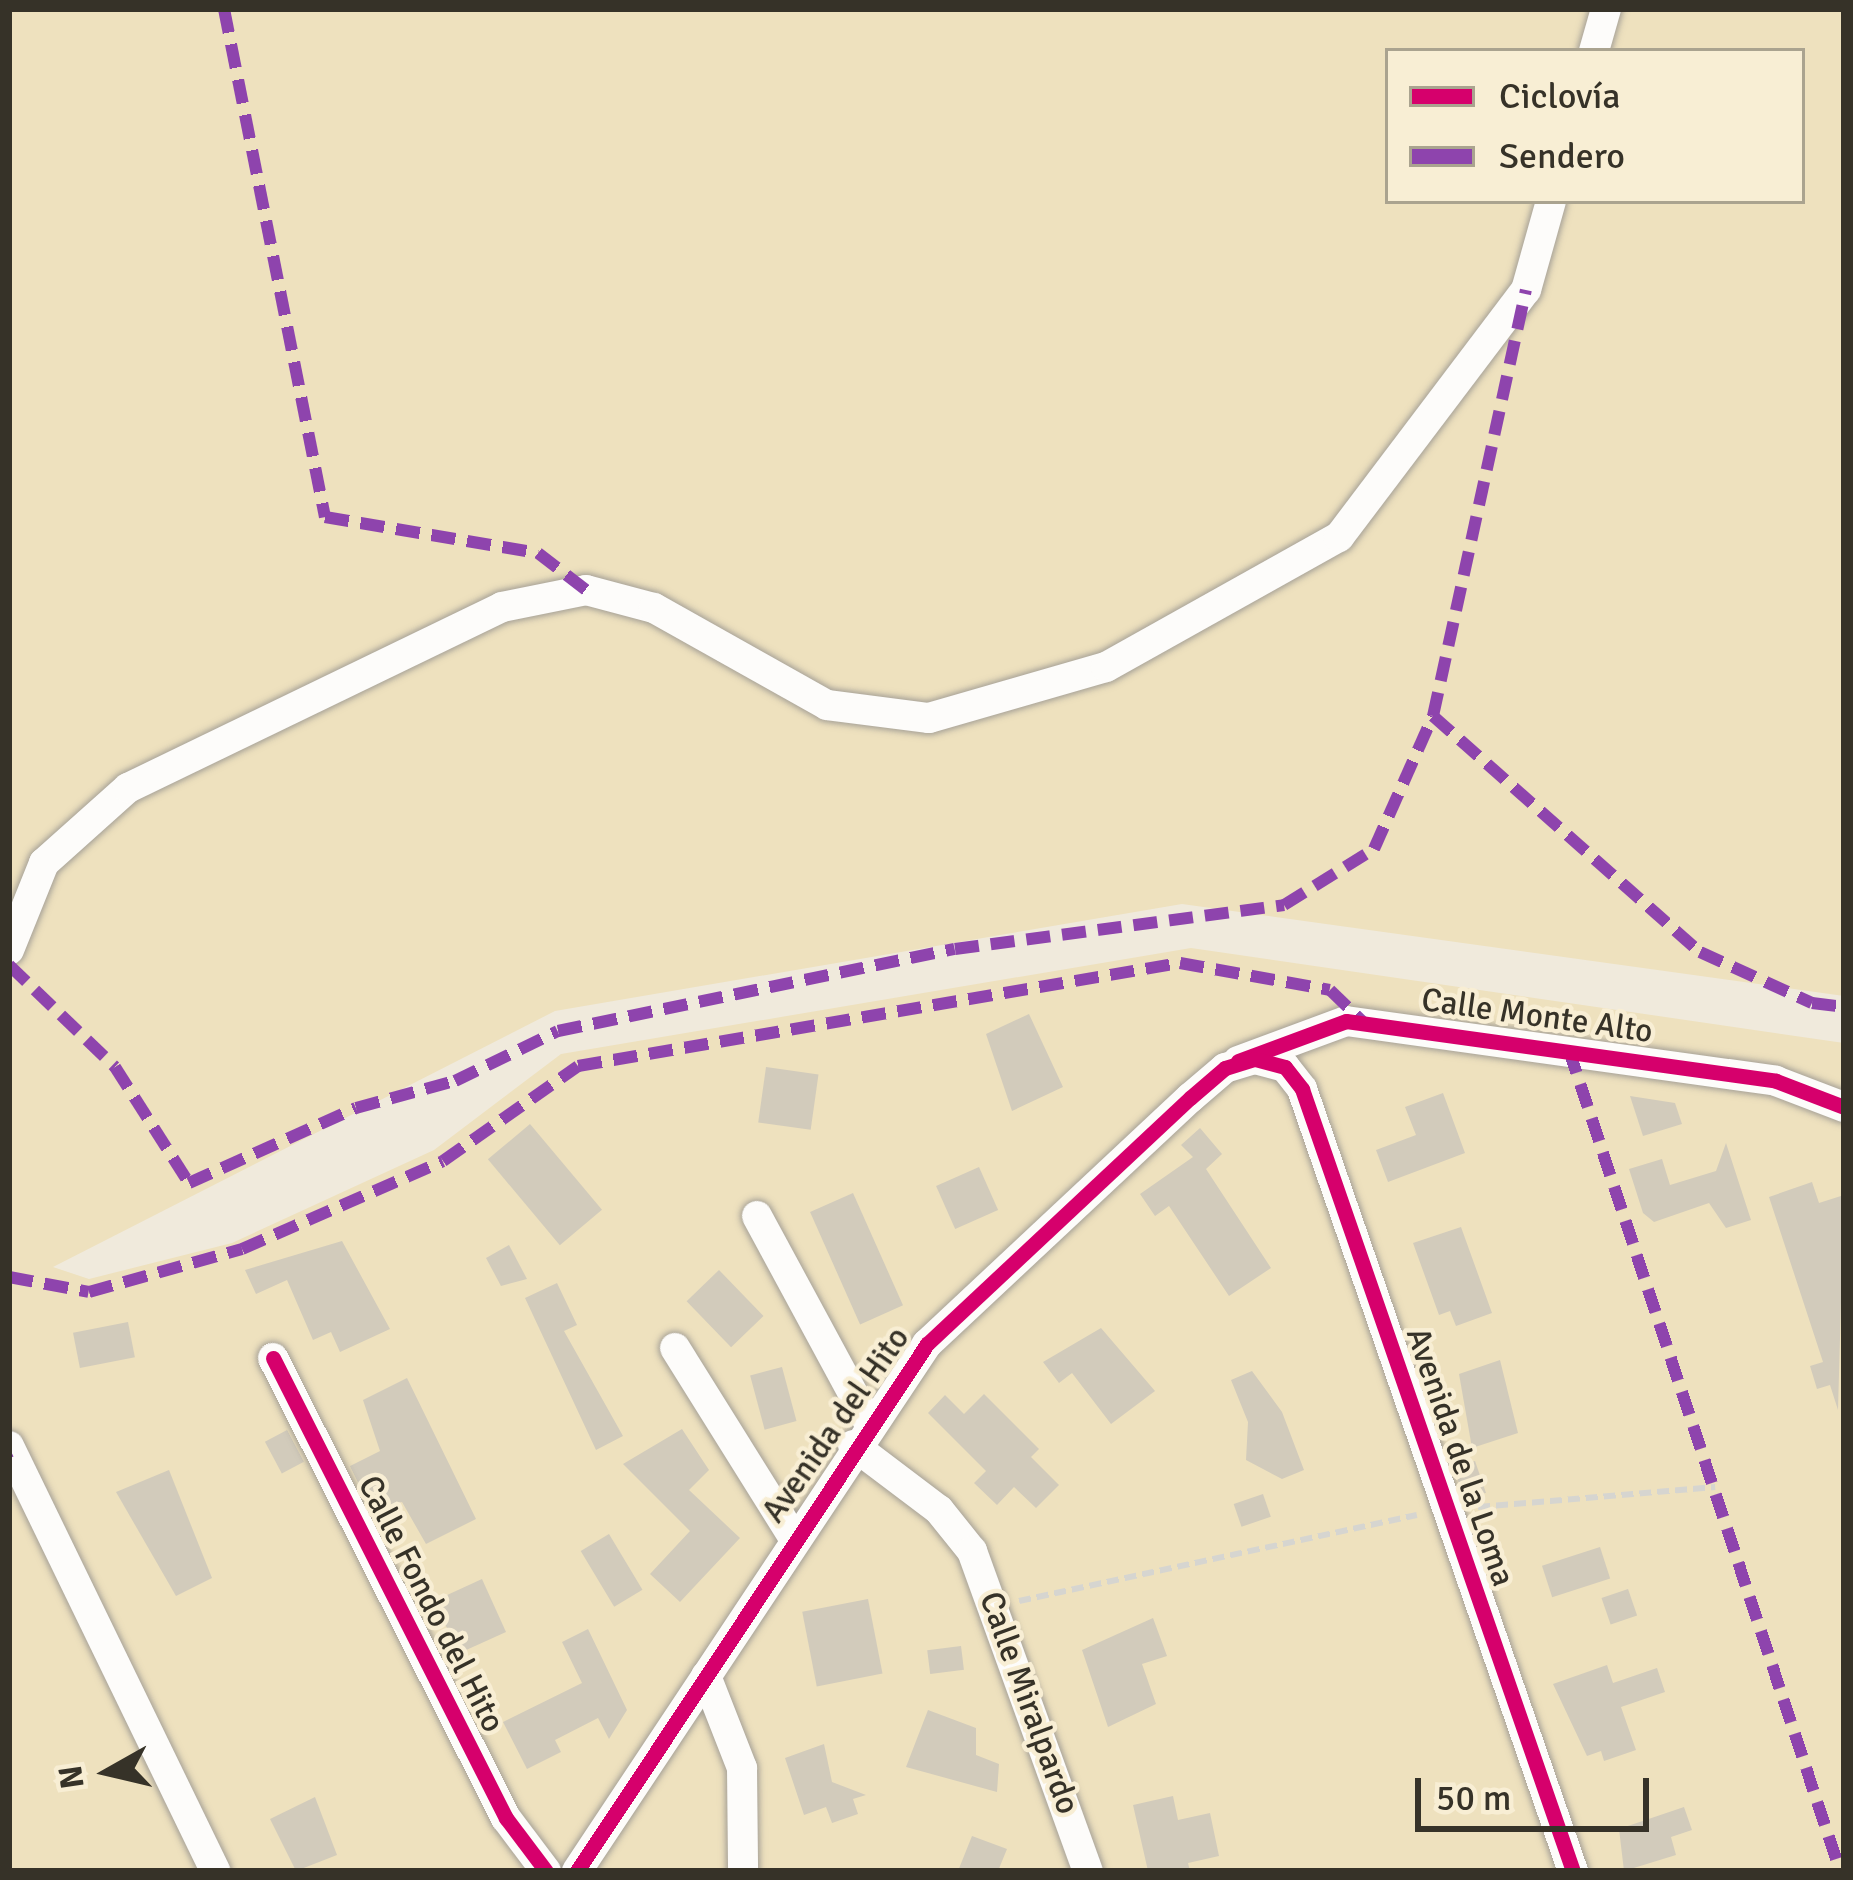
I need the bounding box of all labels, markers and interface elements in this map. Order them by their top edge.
legend [1385,48,1805,204]
text: Ciclovía [1499,74,1621,119]
text: Sendero [1499,134,1625,179]
street label: Calle Monte Alto [1419,980,1655,1052]
street label: Avenida del Hito [754,1320,918,1530]
street label: Avenida de la Loma [1397,1323,1523,1591]
street label: Calle Fondo del Hito [349,1469,513,1739]
street label: Calle Miralpardo [970,1587,1088,1819]
north arrow [48,1712,168,1832]
scale bar [1421,1754,1655,1828]
text: N [50,1763,94,1791]
text: 50 m [1436,1776,1512,1821]

